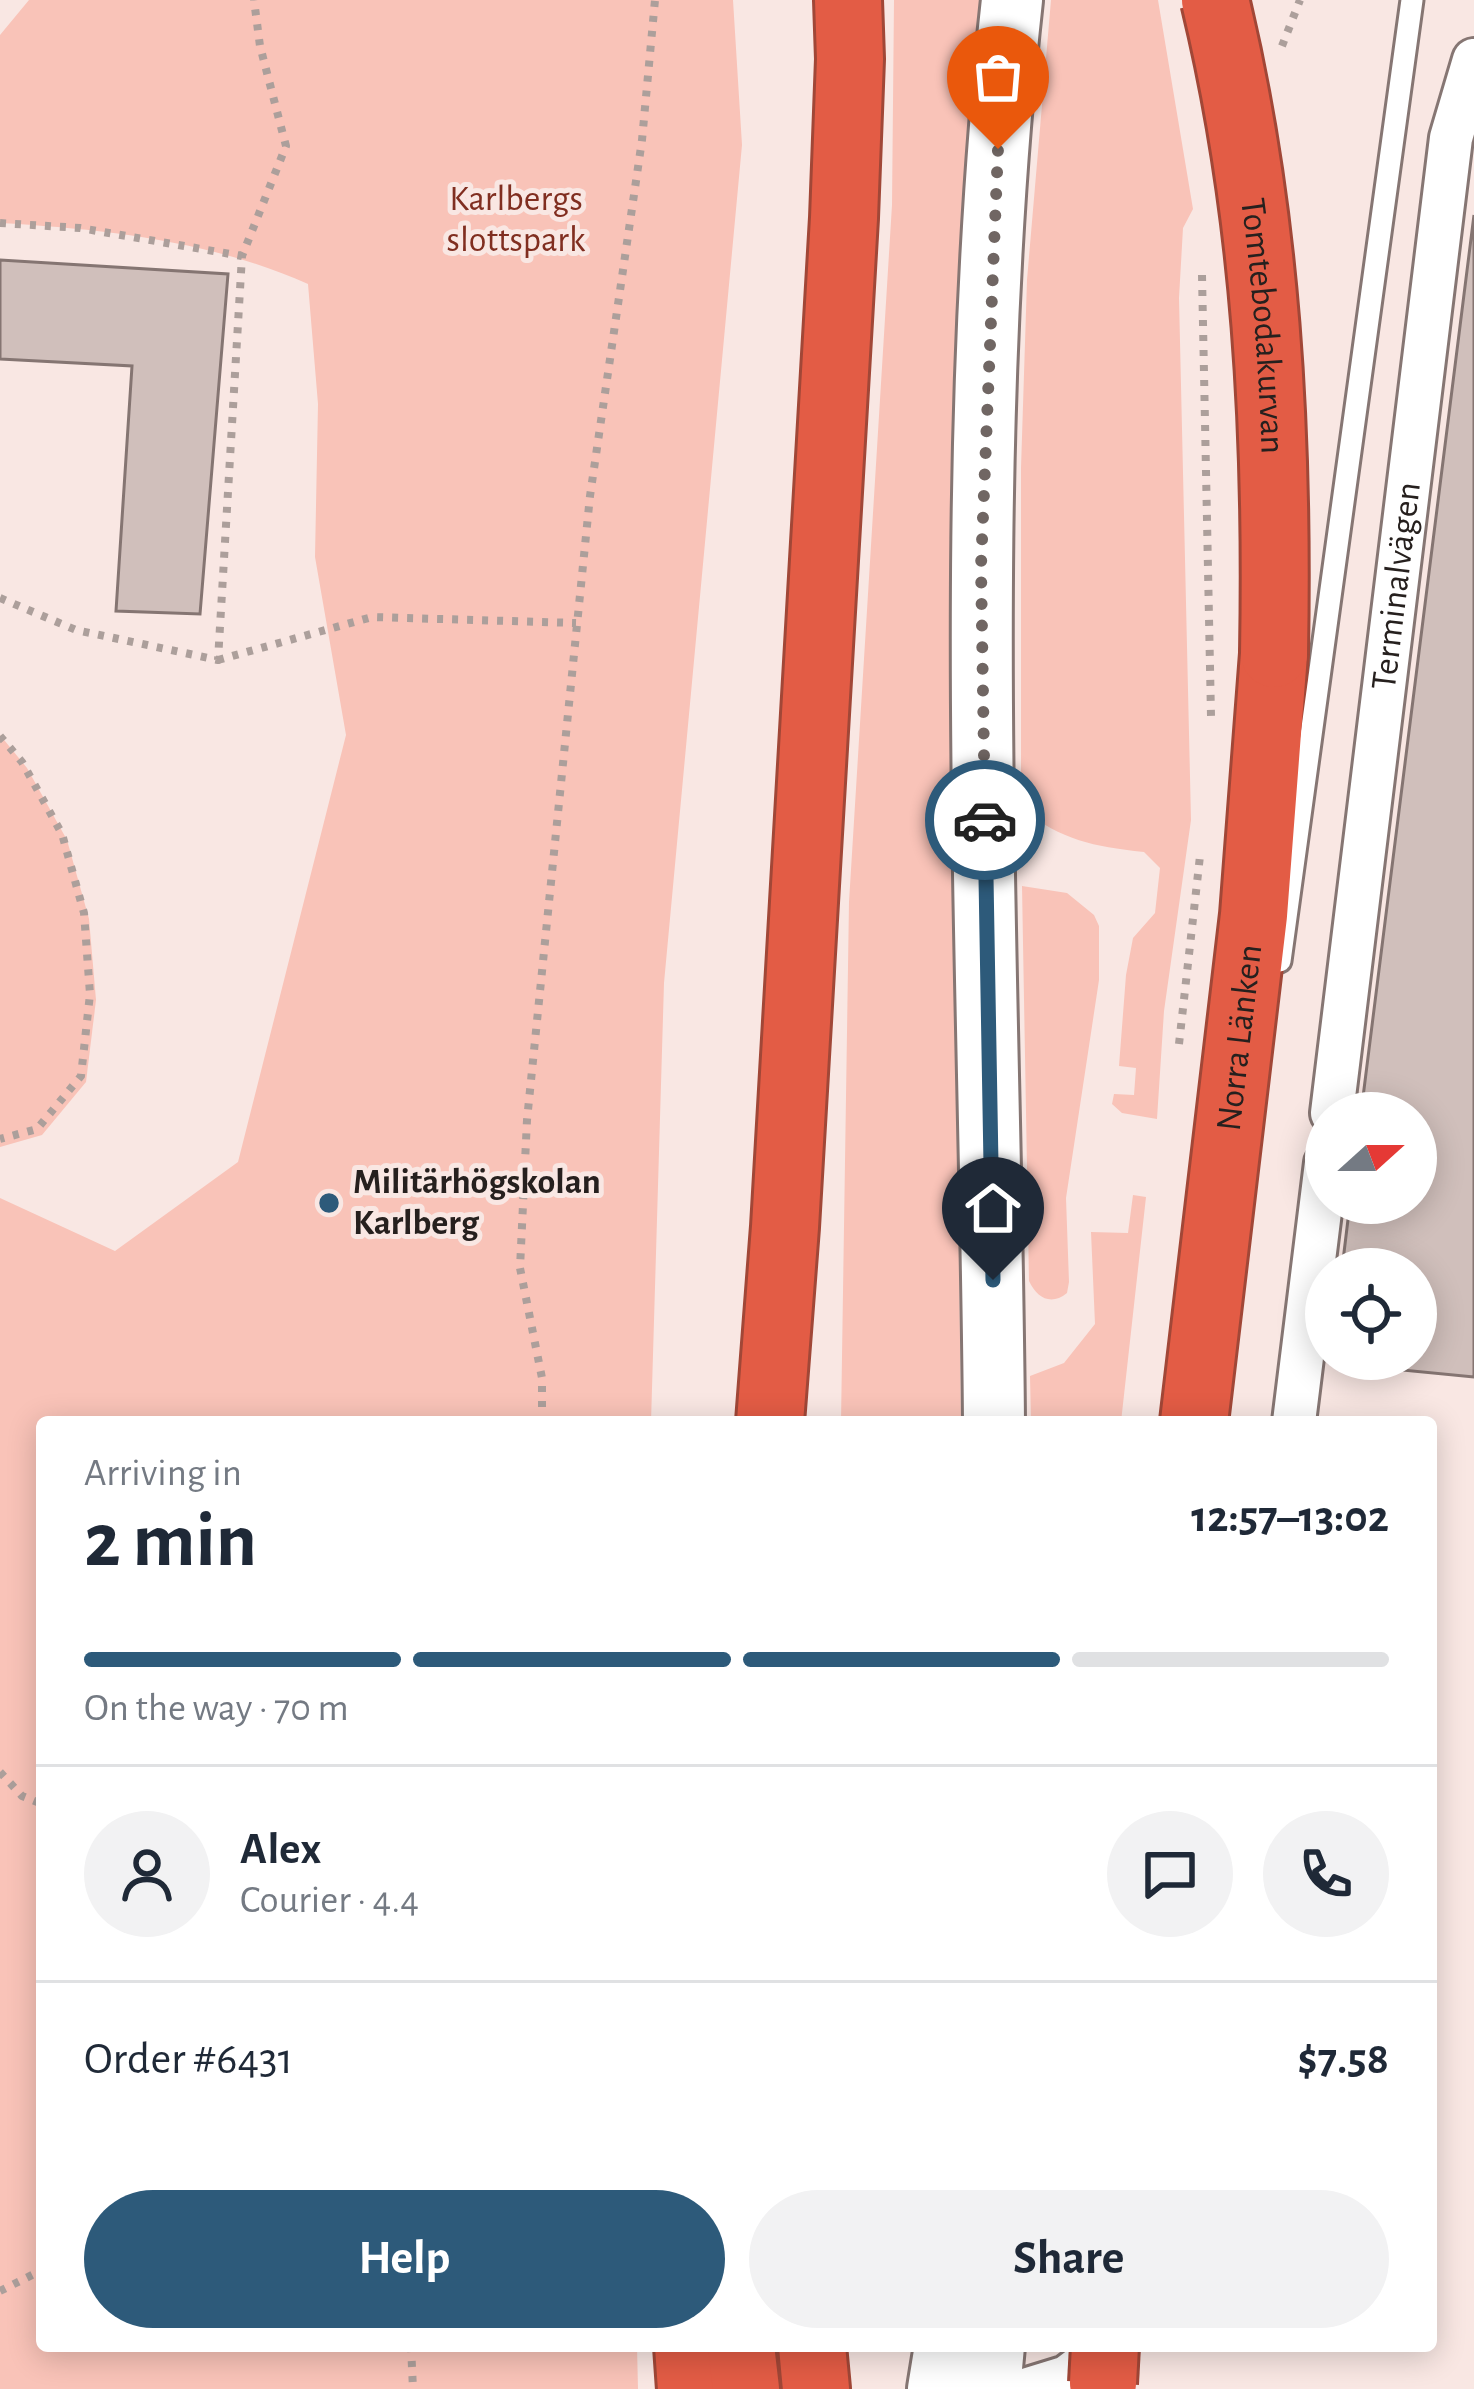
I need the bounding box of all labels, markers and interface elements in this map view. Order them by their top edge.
pin [947,26,1049,149]
icon: bag [965,44,1031,110]
park label: Karlbergs slottspark [447,181,586,258]
street label: Tomtebodakurvan [1234,196,1291,454]
street label: Terminalvägen [1366,480,1427,692]
courier [925,760,1045,880]
icon: car [952,787,1018,853]
street label: Norra Länken [1211,942,1268,1133]
north arrow [1305,1092,1437,1224]
map controls [1305,1092,1437,1380]
pin [942,1157,1044,1280]
place label: Militärhögskolan Karlberg [353,1164,601,1241]
icon: home [960,1175,1026,1241]
marker: Militärhögskolan Karlberg [316,1190,342,1216]
button: locate [1305,1248,1437,1380]
text: Arriving in [84,1454,242,1493]
text: 12:57–13:02 [1191,1495,1389,1540]
text: 2 min [84,1503,257,1581]
text: On the way · 70 m [84,1689,349,1728]
button: person [84,1811,210,1937]
button: chat [1107,1811,1233,1937]
button: phone [1263,1811,1389,1937]
text: Alex [240,1827,321,1872]
text: Courier · 4.4 [240,1881,419,1920]
text: Order #6431 [84,2037,293,2082]
text: $7.58 [1297,2037,1389,2082]
button: Help [84,2190,725,2328]
button: Share [749,2190,1389,2328]

